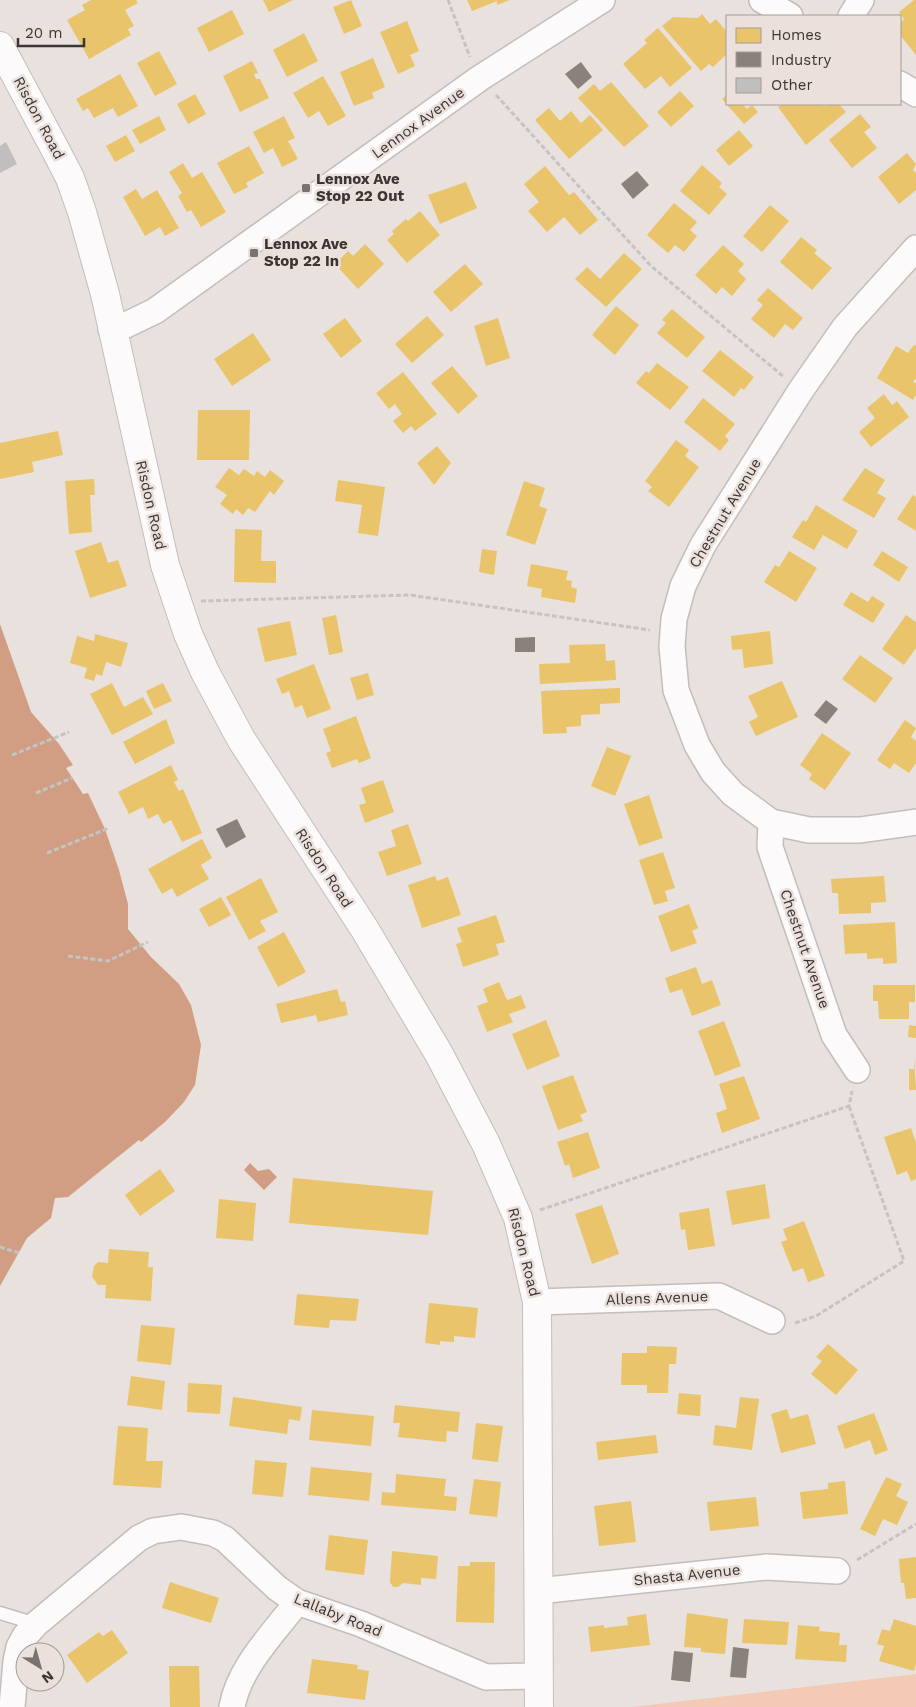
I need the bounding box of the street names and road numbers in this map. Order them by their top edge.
street label: Risdon Road [10,74,68,162]
street label: Lennox Avenue [368,83,468,163]
street label: Chestnut Avenue [685,455,765,571]
street label: Risdon Road [132,459,170,551]
street label: Risdon Road [292,825,356,911]
street label: Chestnut Avenue [776,887,834,1011]
street label: Risdon Road [504,1206,544,1298]
street label: Allens Avenue [605,1287,709,1309]
street label: Shasta Avenue [633,1560,741,1590]
street label: Lallaby Road [291,1589,385,1641]

